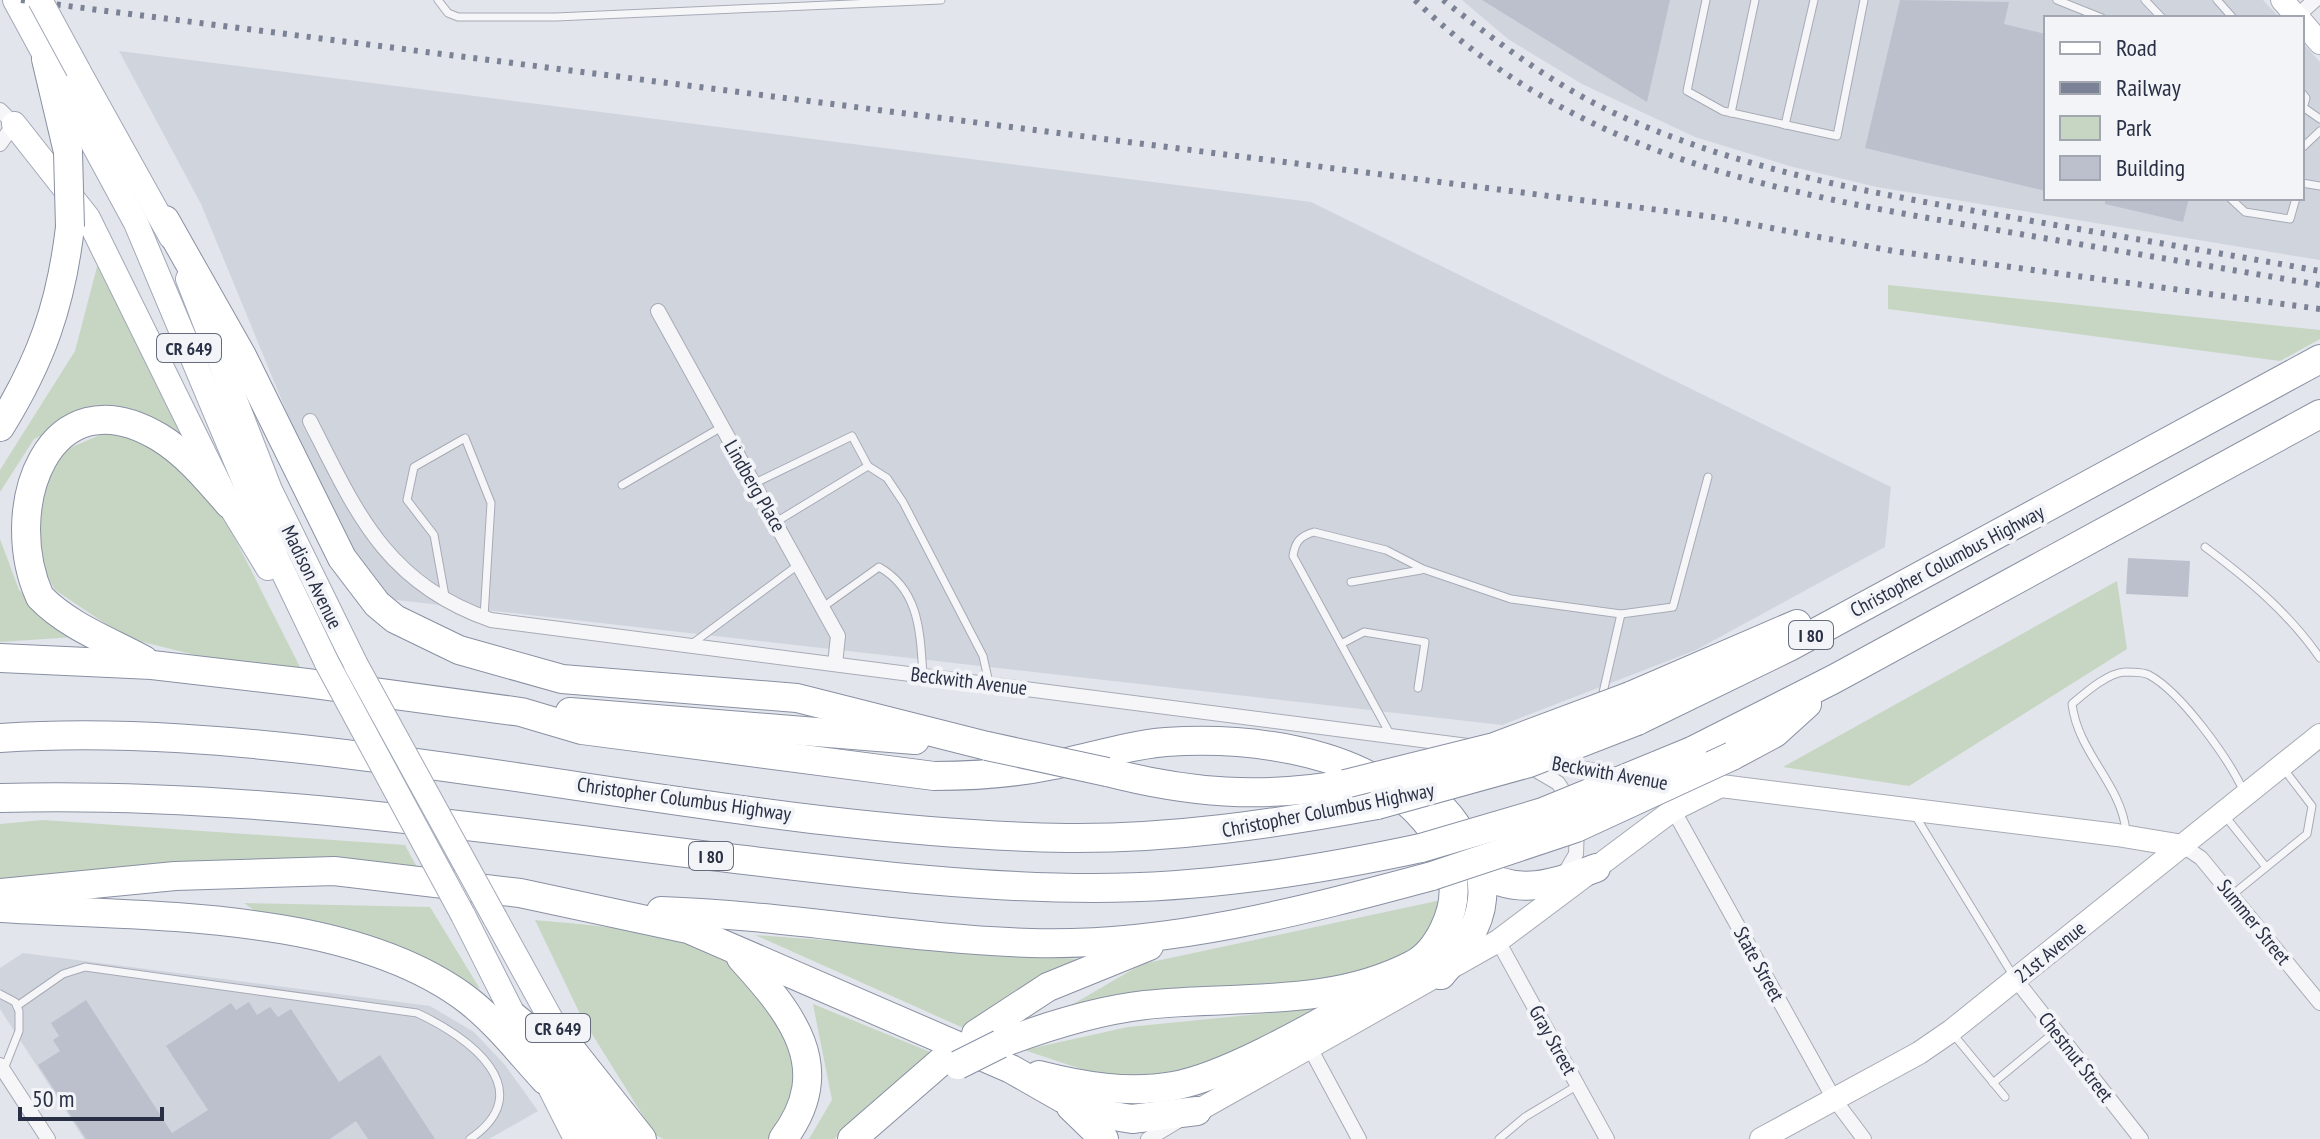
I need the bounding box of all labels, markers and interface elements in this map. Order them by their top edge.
legend [2044,16,2304,200]
text: Road [2116,32,2157,63]
text: Railway [2116,72,2181,103]
text: Park [2116,112,2152,143]
text: Building [2116,152,2185,183]
road number: CR 649 [157,334,221,362]
street label: Lindberg Place [718,435,792,537]
street label: Christopher Columbus Highway [1846,499,2049,623]
street label: Madison Avenue [276,521,348,633]
road number: I 80 [1789,621,1833,649]
street label: Beckwith Avenue [909,661,1029,701]
street label: Beckwith Avenue [1550,750,1670,796]
street label: Christopher Columbus Highway [575,771,793,827]
street label: Christopher Columbus Highway [1220,777,1437,843]
road number: I 80 [689,842,733,870]
street label: Summer Street [2212,874,2297,970]
street label: 21st Avenue [2009,915,2091,989]
street label: State Street [1728,922,1790,1006]
street label: Gray Street [1523,1001,1583,1080]
street label: Chestnut Street [2033,1007,2120,1108]
road number: CR 649 [526,1014,590,1042]
scale bar [20,1071,162,1121]
text: 50 m [32,1083,74,1114]

